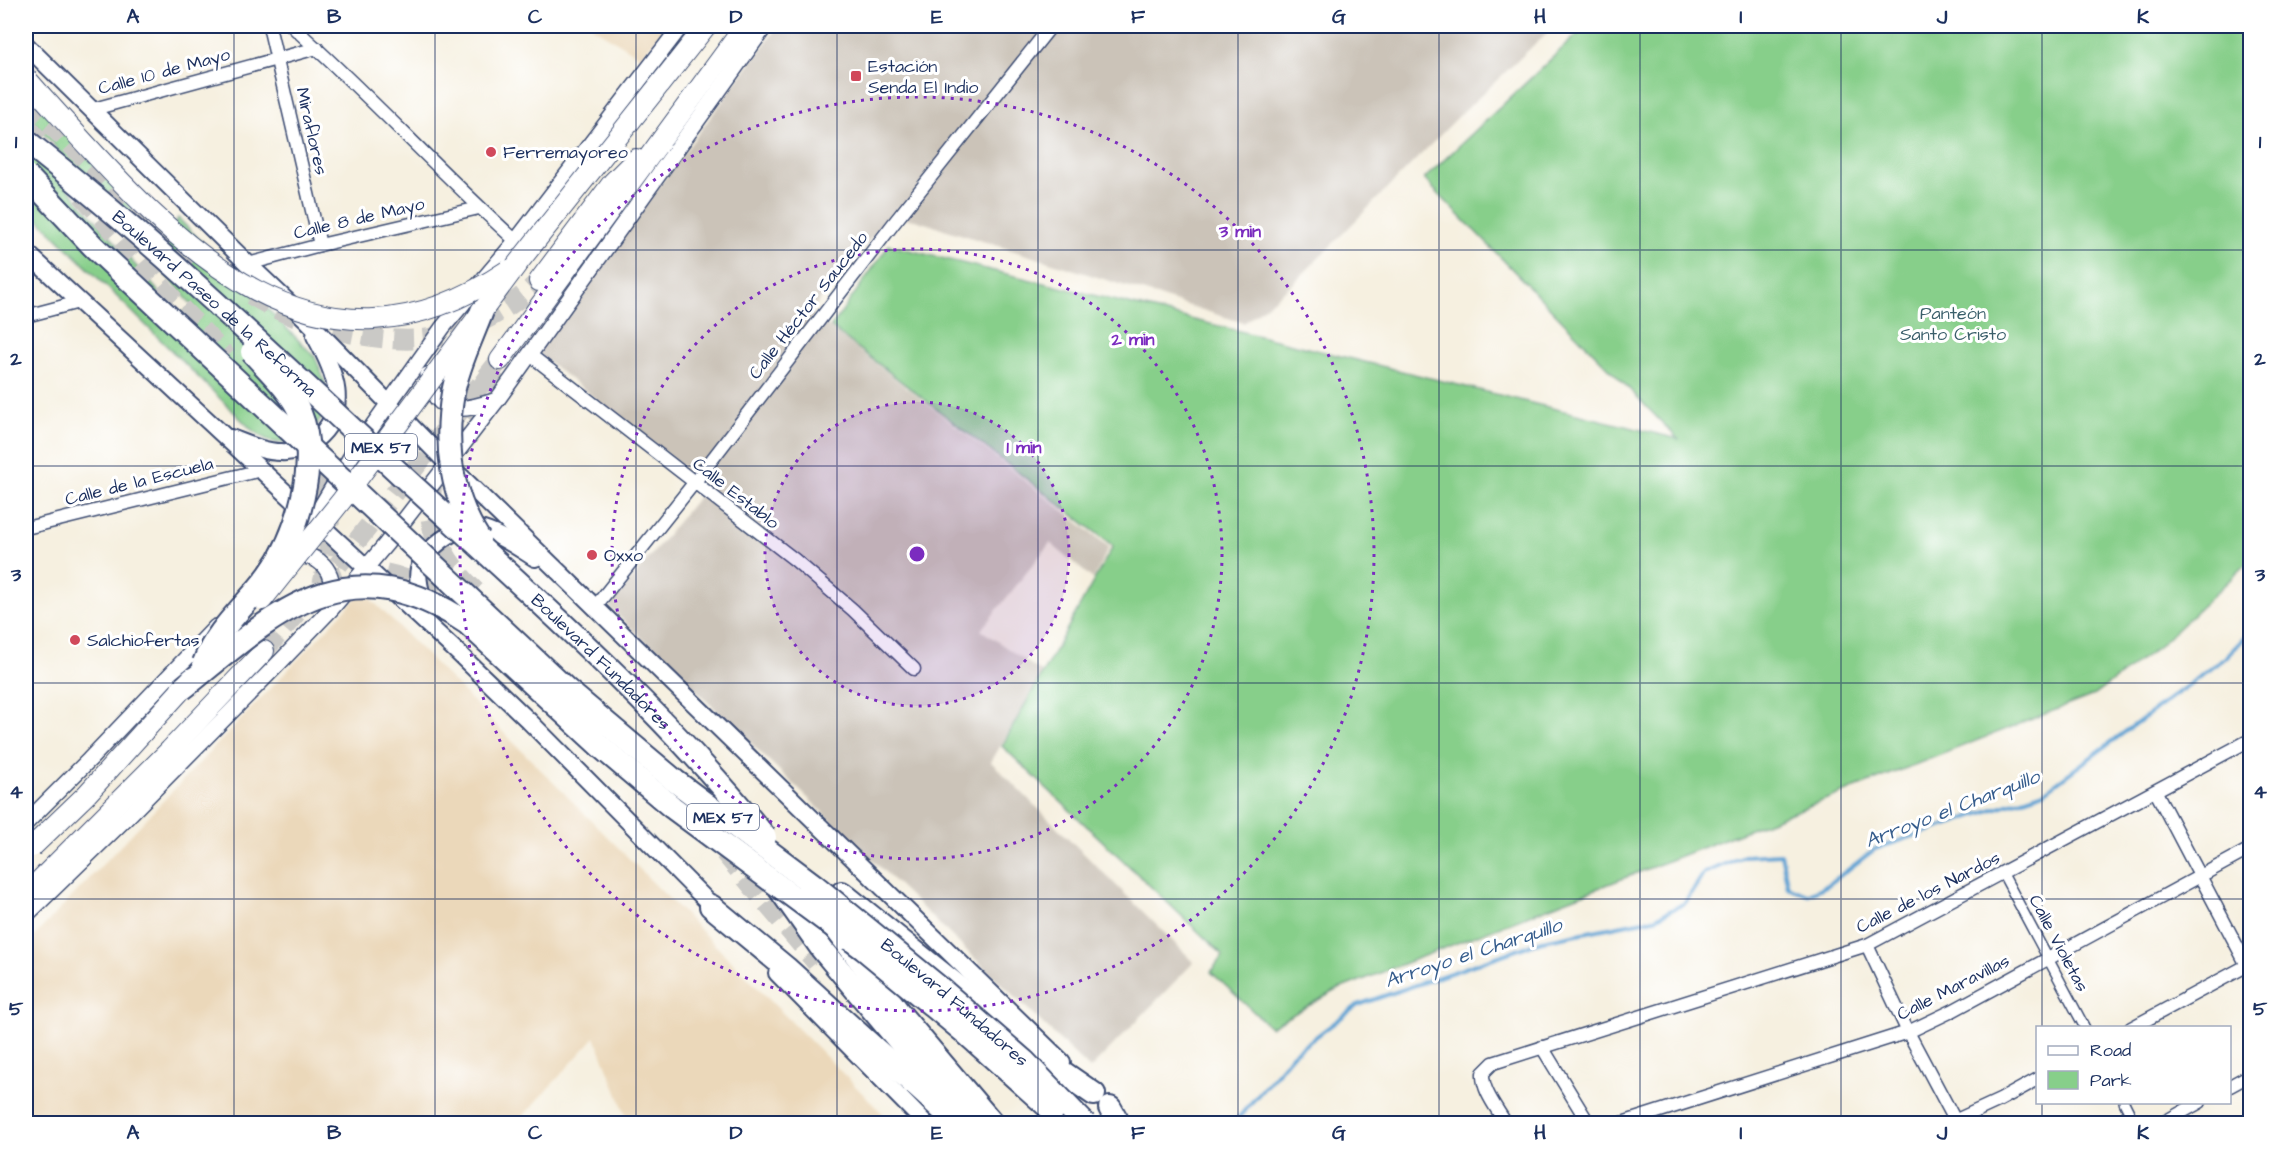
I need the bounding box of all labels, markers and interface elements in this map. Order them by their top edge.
text: A [127,3,140,31]
text: B [327,3,342,31]
text: C [528,3,543,31]
text: D [730,3,743,31]
text: E [931,3,943,31]
text: F [1131,3,1146,31]
text: G [1332,3,1346,31]
text: H [1534,3,1546,31]
text: I [1739,3,1743,31]
text: J [1936,3,1948,31]
text: K [2137,3,2150,31]
street label: Calle 10 de Mayo [95,42,233,102]
place label: Estación Senda El Indio [868,54,978,100]
marker: Estación Senda El Indio [849,69,863,83]
street label: Miraflores [289,85,334,177]
text: 1 [15,128,18,156]
text: 1 [2259,128,2262,156]
place label: Ferremayoreo [503,140,628,166]
marker: Ferremayoreo [484,145,498,159]
street label: Calle 8 de Mayo [291,191,427,247]
street label: Boulevard Paseo de la Reforma [106,205,322,403]
text: 3 min [1218,219,1261,244]
street label: Calle Héctor Saucedo [743,226,874,384]
park label: Panteón Santo Cristo [1900,301,2006,347]
text: 2 min [1110,327,1155,352]
text: 2 [9,345,22,373]
text: 2 [2253,345,2266,373]
road number: MEX 57 [345,434,417,460]
text: 1 min [1006,435,1042,460]
street label: Calle de la Escuela [62,451,216,512]
street label: Calle Establo [687,452,784,535]
place label: Oxxo [604,543,643,568]
centre of rings [907,544,927,564]
marker: Oxxo [585,548,599,562]
text: 3 [10,561,22,589]
text: 3 [2254,561,2266,589]
street label: Boulevard Fundadores [525,588,676,736]
place label: Salchiofertas [87,628,200,653]
marker: Salchiofertas [68,633,82,647]
water label: Arroyo el Charquillo [1861,762,2046,856]
text: 4 [9,778,23,806]
text: 4 [2253,778,2267,806]
road number: MEX 57 [687,804,759,830]
street label: Calle de los Nardos [1852,845,2005,940]
street label: Calle Violetas [2022,890,2095,996]
water label: Arroyo el Charquillo [1381,911,1567,996]
street label: Boulevard Fundadores [875,933,1034,1072]
street label: Calle Maravillas [1893,948,2014,1027]
text: 5 [9,995,24,1023]
text: 5 [2253,995,2268,1023]
legend [2036,1026,2231,1104]
text: Road [2090,1038,2131,1063]
text: Park [2090,1068,2132,1093]
text: A [127,1119,140,1147]
text: B [327,1119,342,1147]
text: C [528,1119,543,1147]
text: D [730,1119,743,1147]
text: E [931,1119,943,1147]
text: F [1131,1119,1146,1147]
text: G [1332,1119,1346,1147]
text: H [1534,1119,1546,1147]
text: I [1739,1119,1743,1147]
text: J [1936,1119,1948,1147]
text: K [2137,1119,2150,1147]

